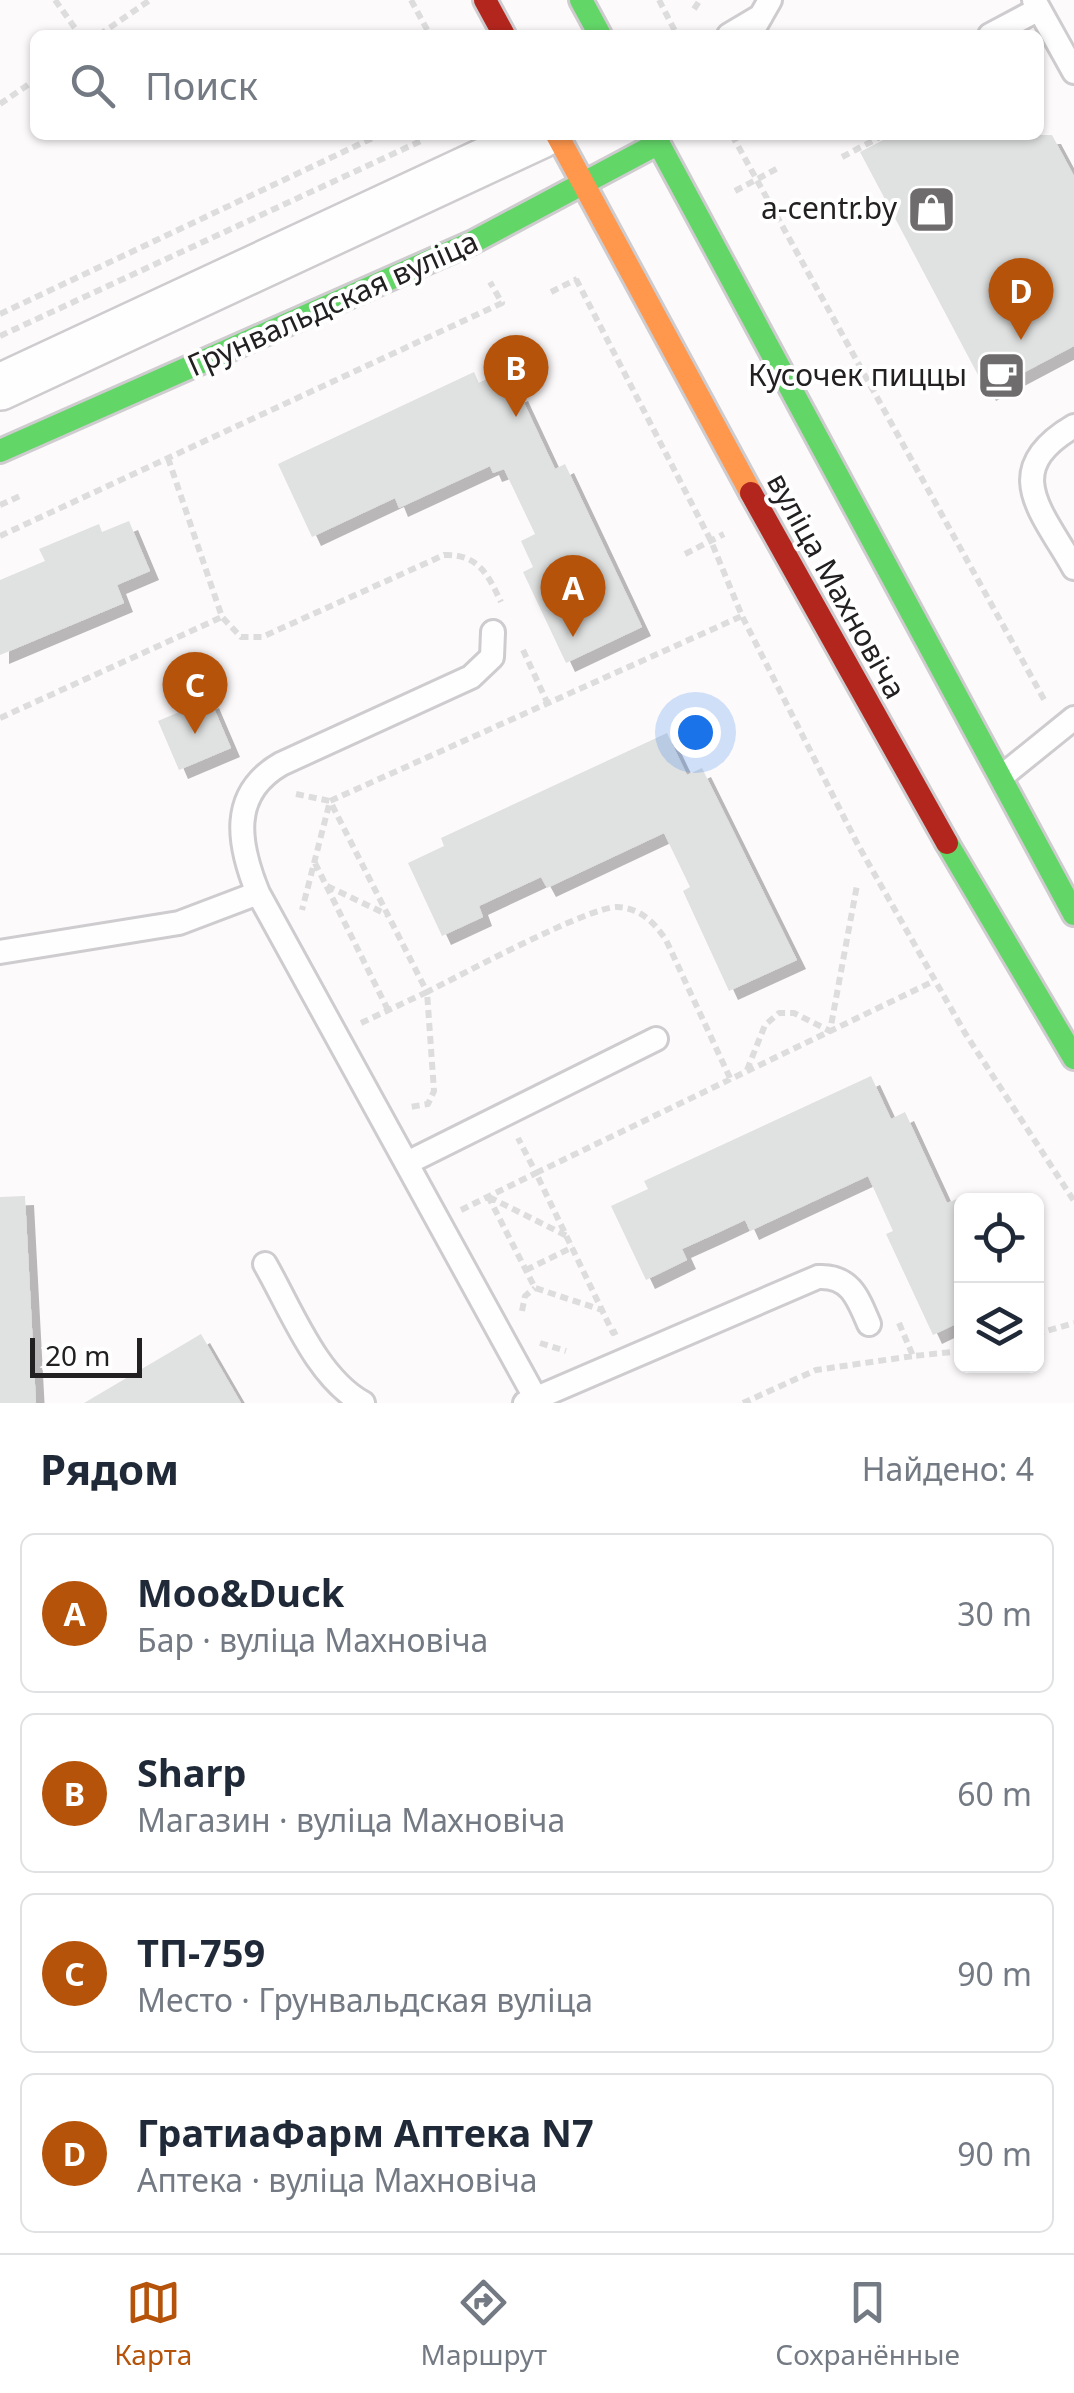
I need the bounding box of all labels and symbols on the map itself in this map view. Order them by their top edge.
shop icon: a-centr.by [906,183,958,235]
place label: a-centr.by [761,187,898,228]
street label: Грунвальдская вуліца [181,220,484,385]
pin: D [988,258,1054,340]
pin: B [484,334,548,417]
cafe icon: Кусочек пиццы [976,350,1028,402]
place label: Кусочек пиццы [748,354,967,395]
street label: вуліца Махновіча [758,465,916,706]
pin: A [540,554,606,637]
pin: C [162,652,228,734]
your location [670,707,721,758]
scale bar [30,1333,142,1378]

